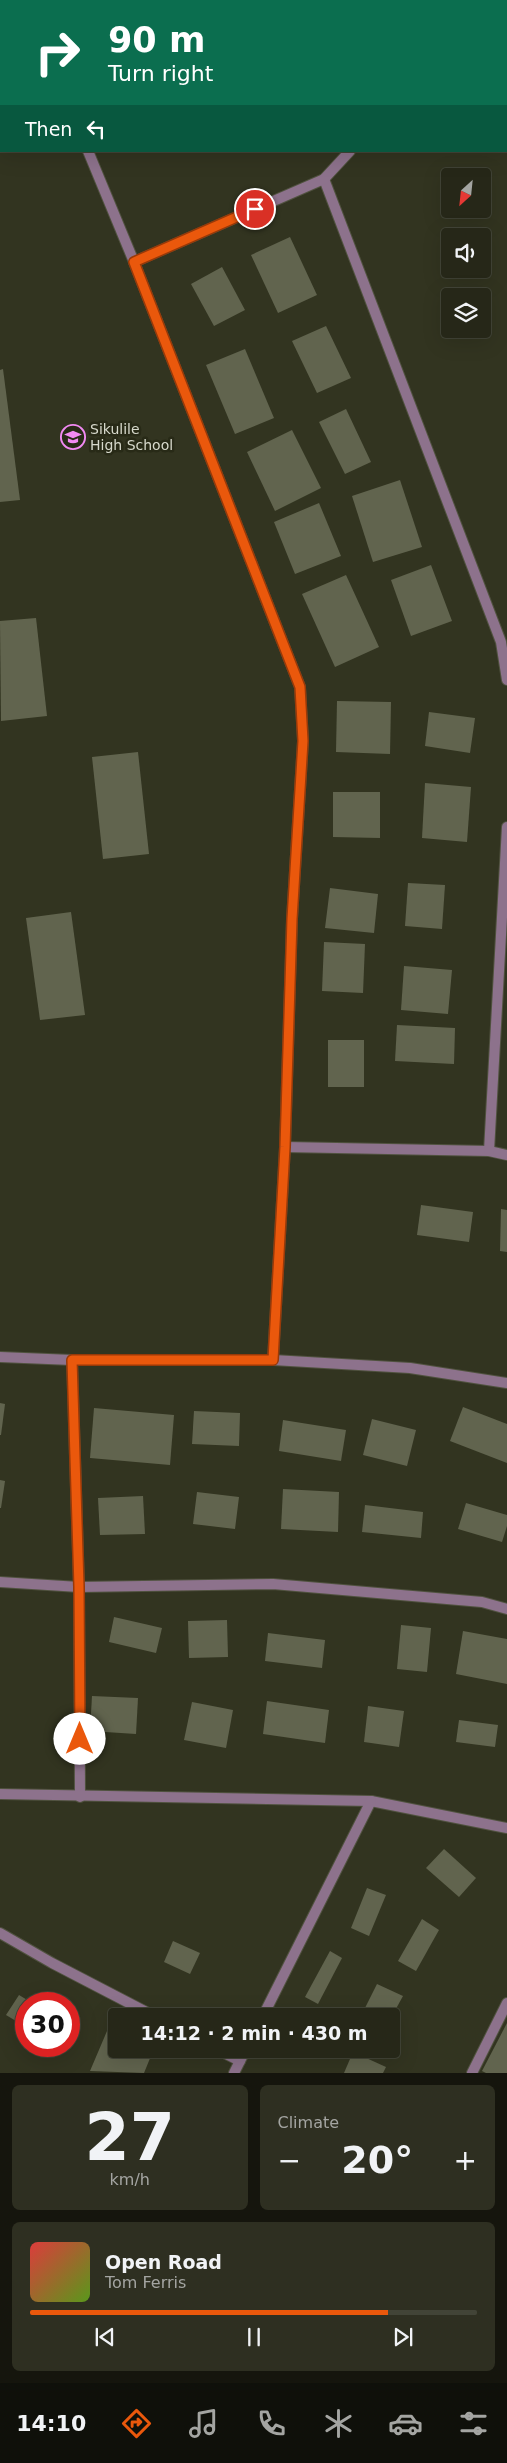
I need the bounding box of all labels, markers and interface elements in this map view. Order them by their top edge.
icon: right [25,20,90,85]
text: 90 m [108,20,205,60]
text: Turn right [108,61,213,86]
icon: left [82,115,110,143]
text: Then [25,118,72,140]
north arrow [441,168,491,218]
map controls [441,168,491,338]
pin [234,188,276,230]
icon: arrive [241,195,269,223]
button: sound [441,228,491,278]
button: layers [441,288,491,338]
place label: Sikulile High School [90,421,173,453]
school or university icon: Sikulile High School [60,424,86,450]
position arrow [53,1712,105,1764]
speed limit sign: 30 [15,1992,80,2057]
text: 14:12 · 2 min · 430 m [140,2022,368,2044]
text: 27 [85,2100,175,2175]
text: Climate [278,2113,339,2132]
text: 20° [341,2138,413,2182]
text: − [278,2144,301,2177]
text: + [454,2144,477,2177]
text: km/h [110,2170,150,2189]
text: Open Road [105,2251,222,2273]
text: Tom Ferris [105,2273,186,2292]
icon: previous [91,2323,119,2351]
icon: pause [240,2323,268,2351]
icon: next [389,2323,417,2351]
icon: directions [119,2406,154,2441]
icon: music [186,2406,221,2441]
icon: phone [254,2406,289,2441]
icon: climate [321,2406,356,2441]
icon: car [388,2406,423,2441]
icon: filters [456,2406,491,2441]
text: 14:10 [16,2411,86,2436]

